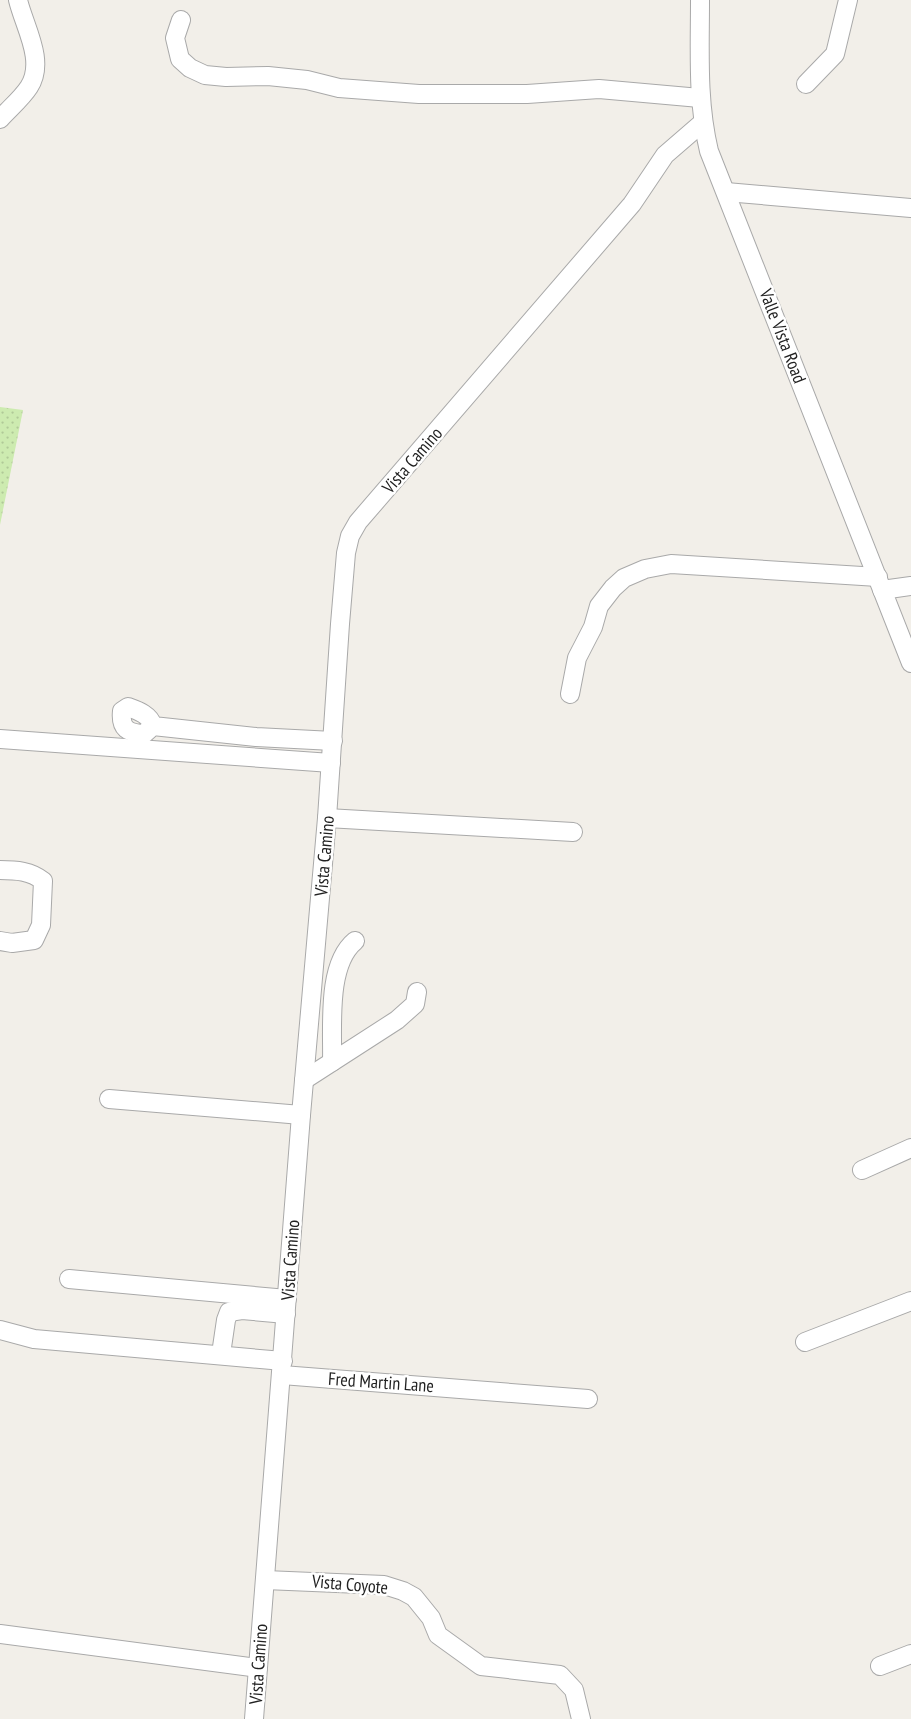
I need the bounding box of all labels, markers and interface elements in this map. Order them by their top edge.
street label: Valle Vista Road [754,285,811,386]
street label: Vista Camino [376,422,447,499]
street label: Vista Camino [309,815,339,898]
street label: Vista Camino [276,1219,304,1302]
street label: Fred Martin Lane [327,1367,435,1397]
street label: Vista Coyote [310,1569,389,1599]
street label: Vista Camino [244,1623,272,1706]

